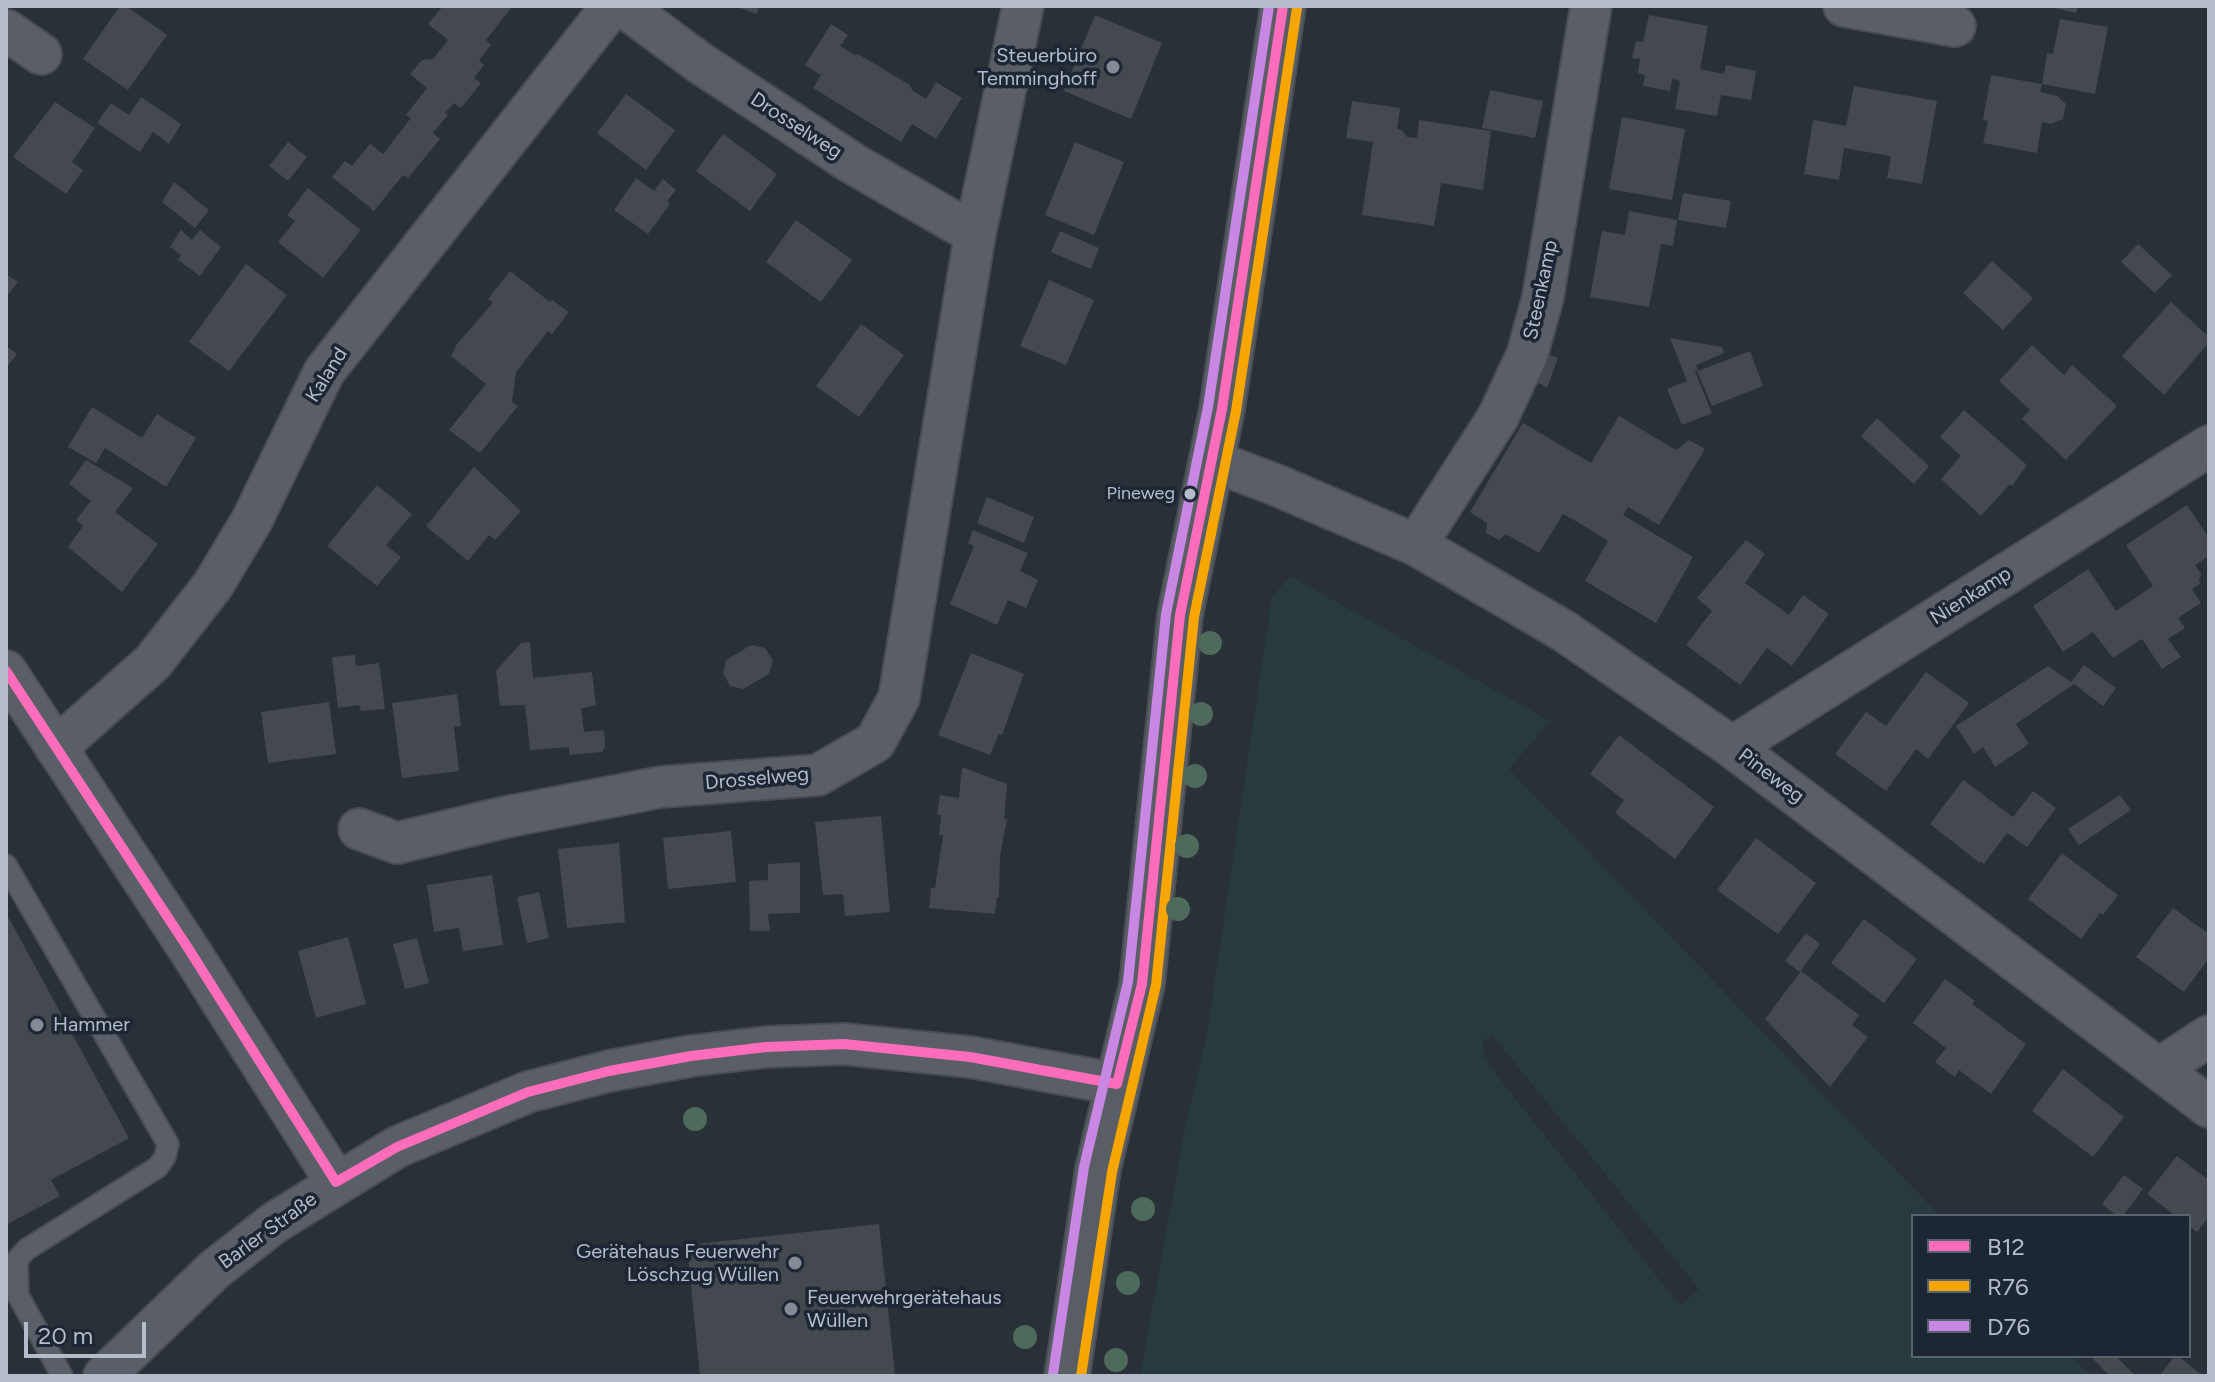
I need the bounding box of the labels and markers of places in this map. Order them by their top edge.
place label: Steuerbüro Temminghoff [977,44,1097,91]
marker: Steuerbüro Temminghoff [1104,58,1122,76]
place label: Pineweg [1106,483,1175,505]
marker: Pineweg [1182,486,1198,502]
place label: Hammer [53,1013,130,1037]
marker: Hammer [28,1016,46,1034]
place label: Gerätehaus Feuerwehr Löschzug Wüllen [576,1240,779,1287]
marker: Gerätehaus Feuerwehr Löschzug Wüllen [786,1254,804,1272]
place label: Feuerwehrgerätehaus Wüllen [807,1286,1002,1333]
marker: Feuerwehrgerätehaus Wüllen [782,1300,800,1318]

